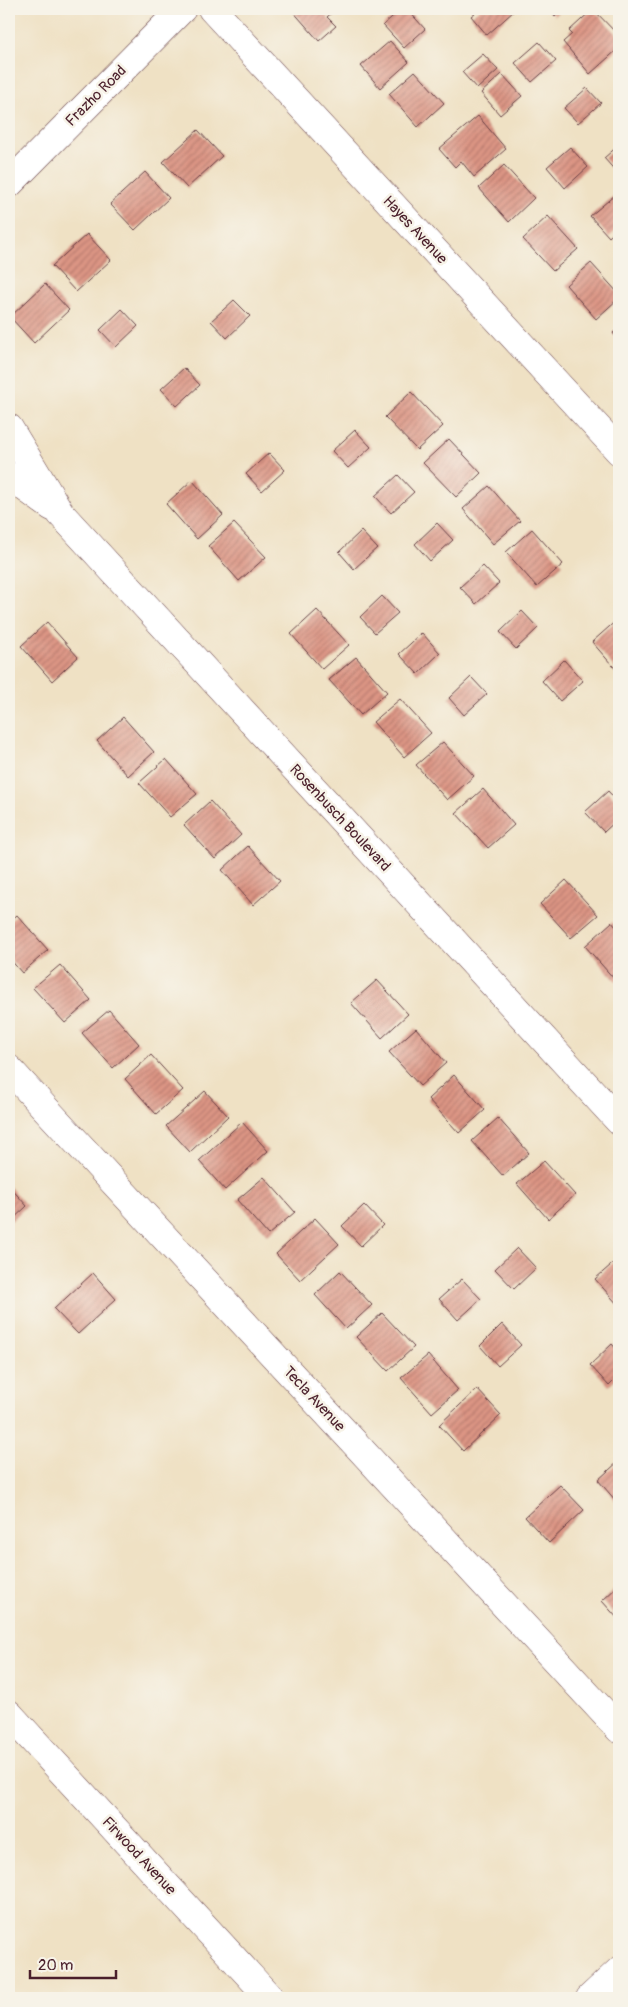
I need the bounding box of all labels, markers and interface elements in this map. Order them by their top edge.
street label: Frazho Road [61,61,131,131]
street label: Hayes Avenue [379,192,452,268]
street label: Rosenbusch Boulevard [285,760,395,876]
street label: Tecla Avenue [279,1362,349,1436]
street label: Firwood Avenue [98,1813,180,1899]
scale bar [30,1947,116,1979]
text: 20 m [38,1956,73,1975]

